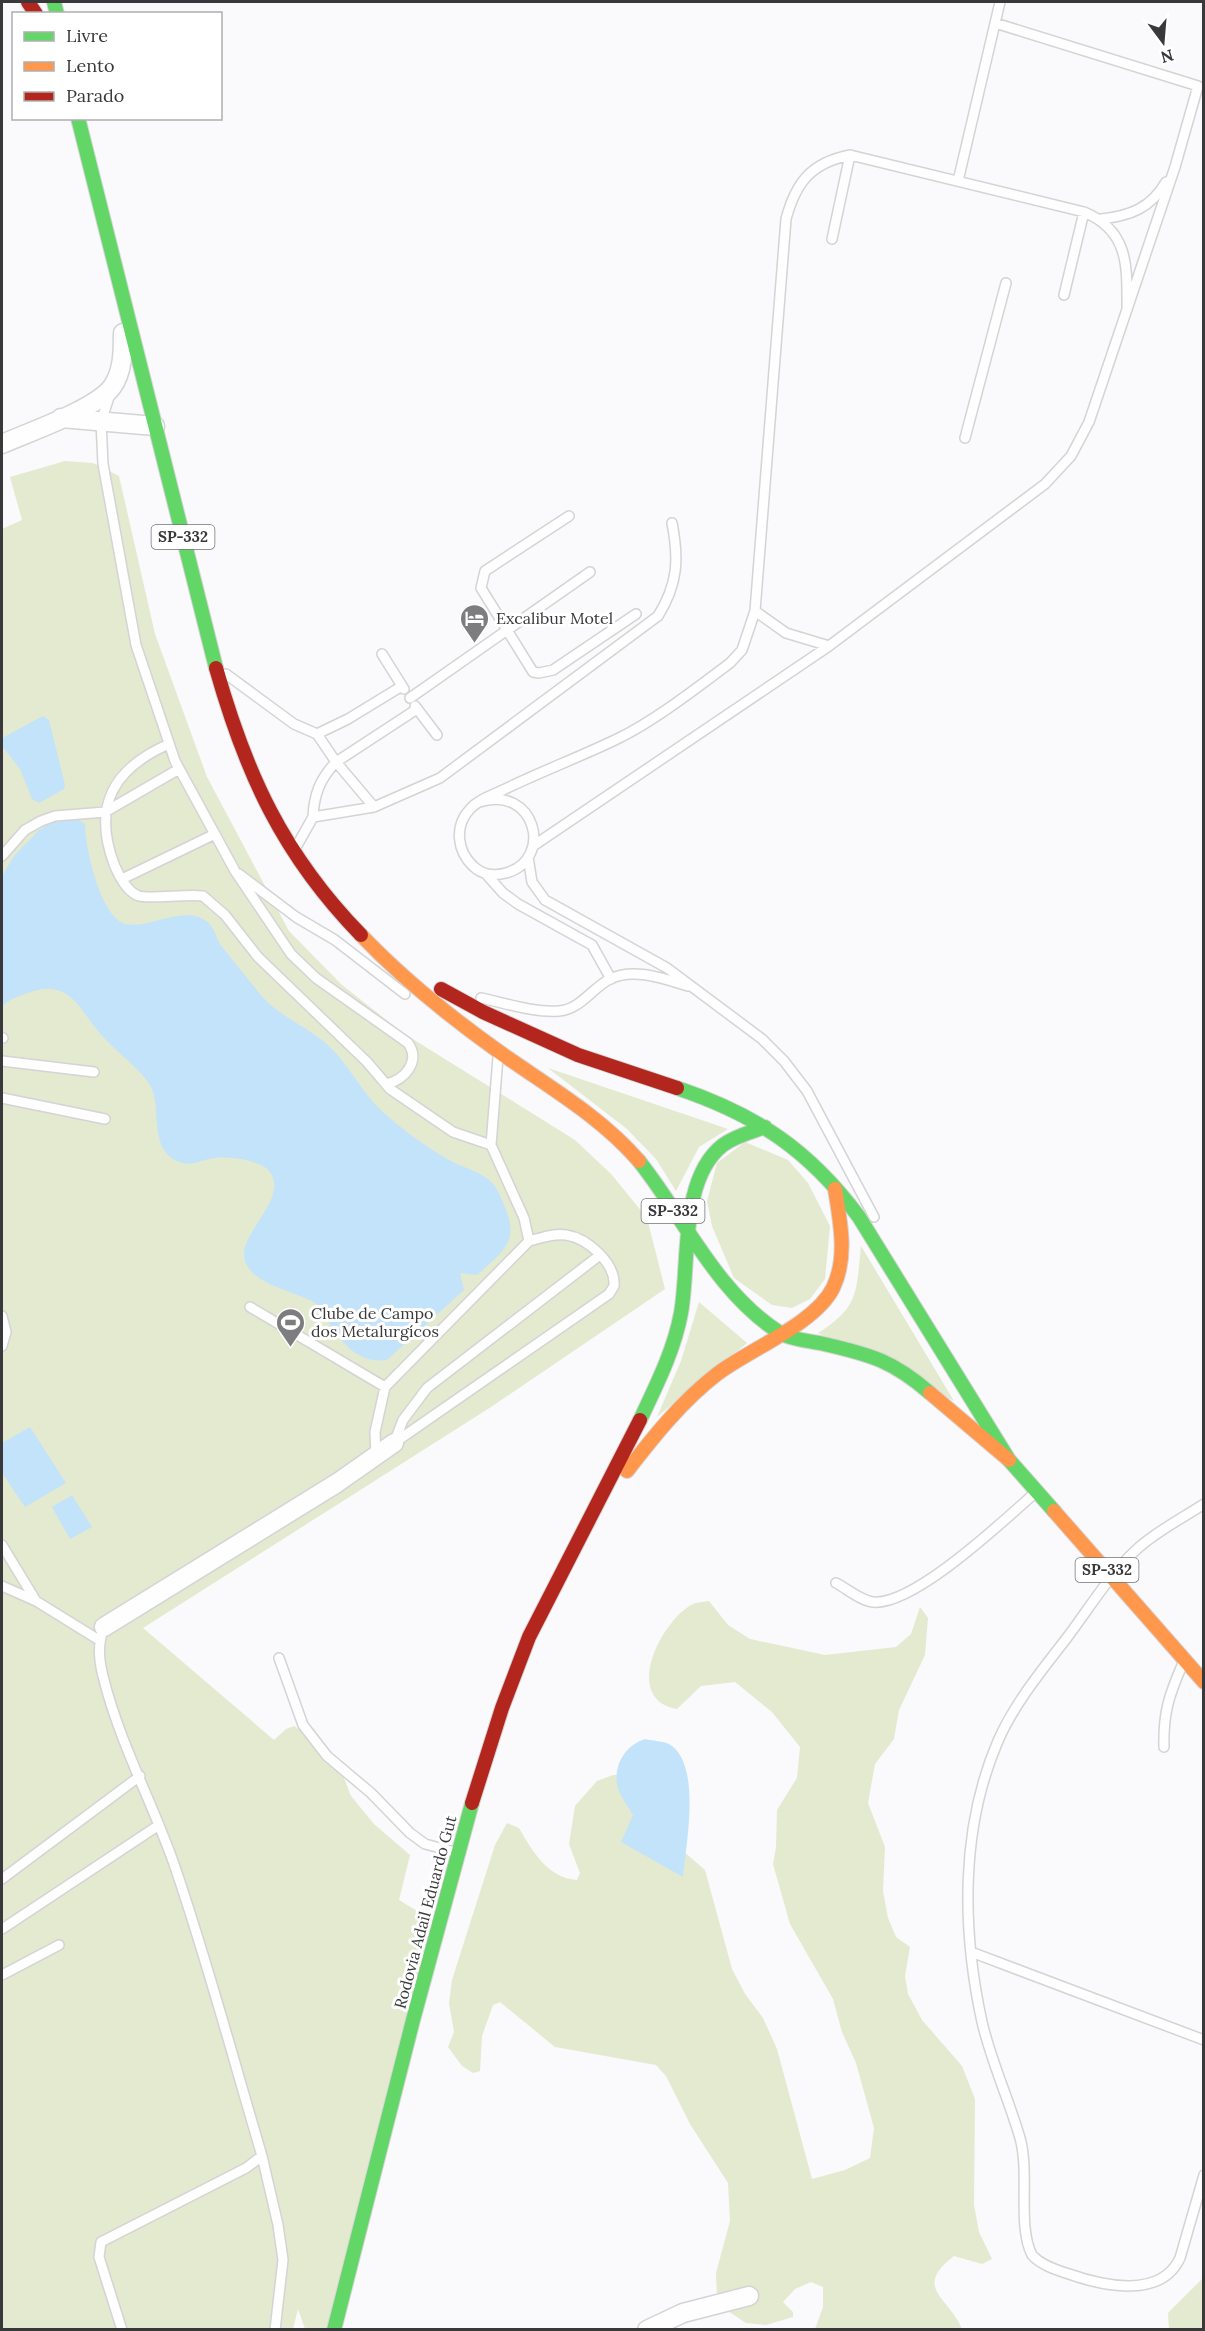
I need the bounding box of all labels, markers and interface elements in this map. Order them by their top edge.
legend [12,12,222,120]
north arrow [1133,12,1193,72]
text: Livre [66,24,108,47]
text: N [1158,45,1176,68]
text: Lento [66,54,114,77]
text: Parado [66,84,124,107]
road number: SP-332 [152,525,214,549]
hotel icon: Excalibur Motel [459,602,491,644]
place label: Excalibur Motel [496,608,613,628]
road number: SP-332 [642,1199,704,1223]
place label: Clube de Campo dos Metalurgícos [311,1303,439,1341]
sports icon: Clube de Campo dos Metalurgícos [274,1306,306,1348]
road number: SP-332 [1076,1558,1138,1582]
street label: Rodovia Adail Eduardo Gut [390,1812,461,2011]

